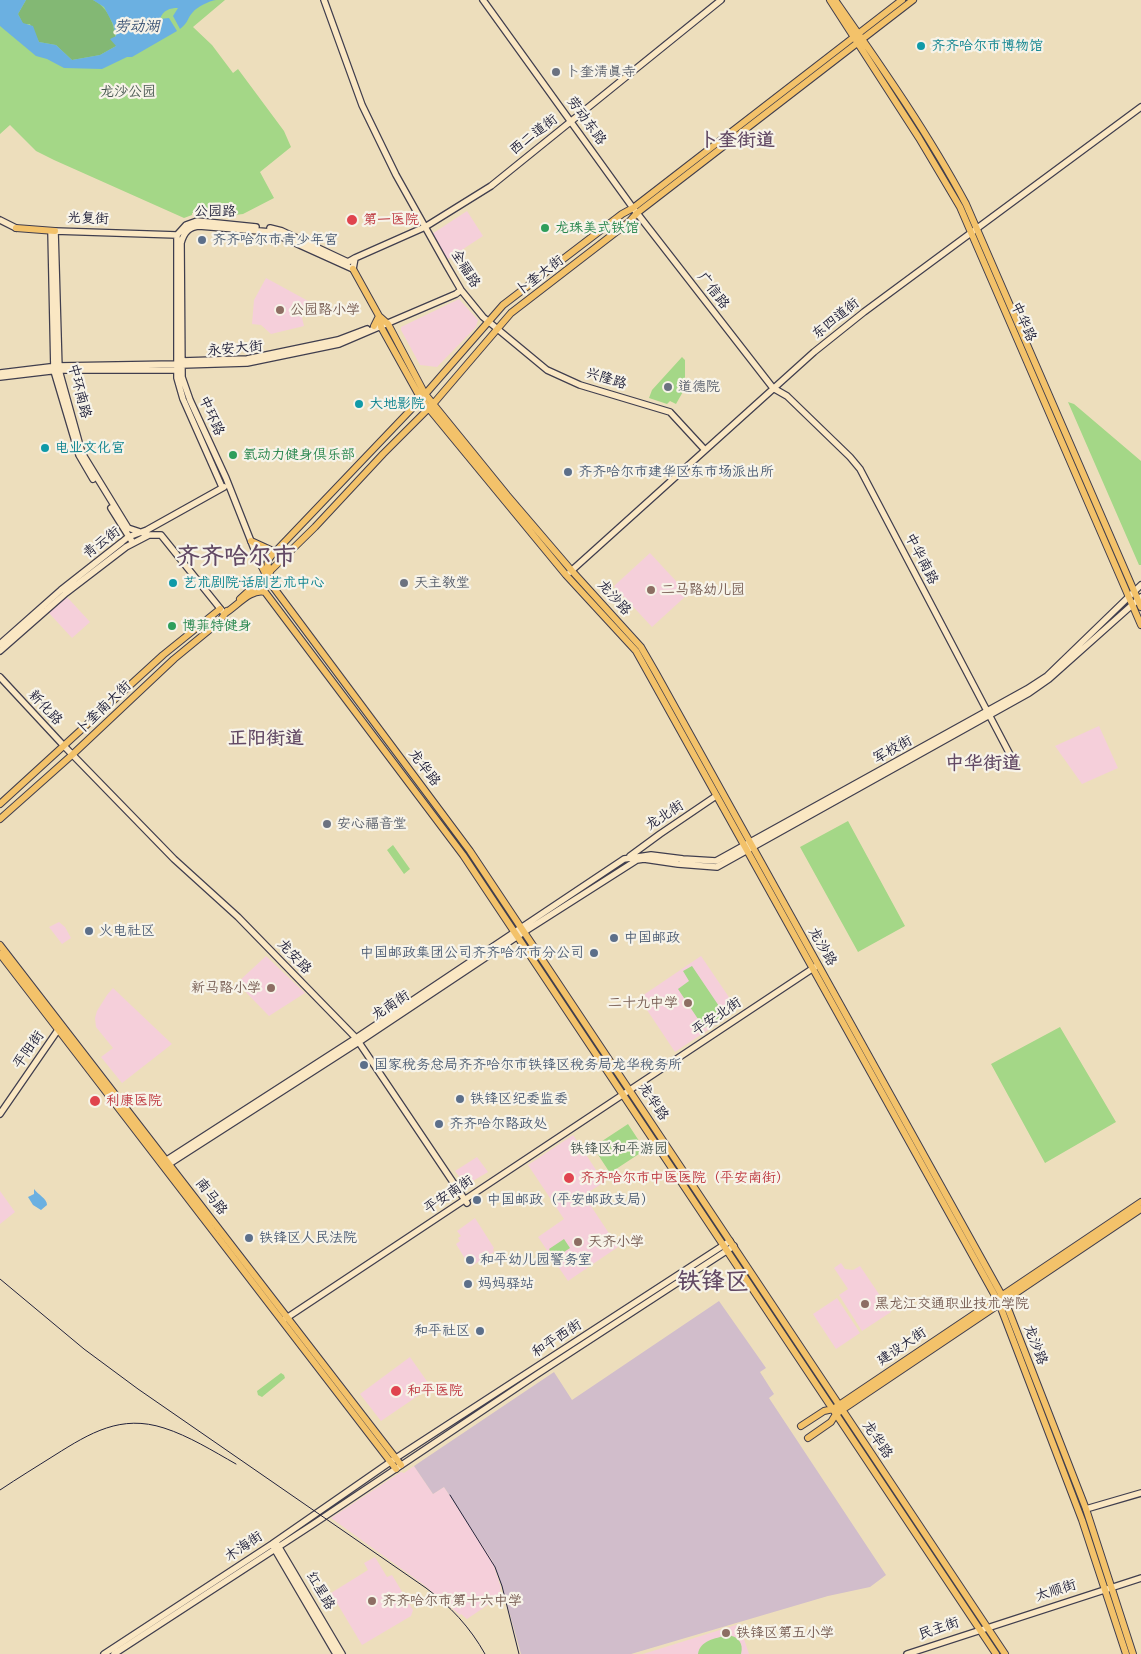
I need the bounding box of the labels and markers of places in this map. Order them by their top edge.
place label: 齐齐哈尔市博物馆 [931,38,1043,54]
marker: 齐齐哈尔市博物馆 [915,40,927,52]
place label: 卜奎清真寺 [566,64,636,80]
marker: 卜奎清真寺 [550,66,562,78]
place label: 第一医院 [363,212,419,228]
marker: 第一医院 [345,213,359,227]
place label: 龙珠美式铁馆 [555,220,639,236]
marker: 龙珠美式铁馆 [539,222,551,234]
place label: 齐齐哈尔市青少年宫 [212,232,338,248]
marker: 齐齐哈尔市青少年宫 [196,234,208,246]
place label: 公园路小学 [290,302,360,318]
marker: 公园路小学 [274,304,286,316]
place label: 道德院 [678,379,720,395]
marker: 道德院 [662,381,674,393]
place label: 大地影院 [369,396,425,412]
marker: 大地影院 [353,398,365,410]
place label: 电业文化宫 [55,440,125,456]
marker: 电业文化宫 [39,442,51,454]
place label: 氧动力健身俱乐部 [243,447,355,463]
marker: 氧动力健身俱乐部 [227,449,239,461]
place label: 齐齐哈尔市建华区东市场派出所 [578,464,774,480]
marker: 齐齐哈尔市建华区东市场派出所 [562,466,574,478]
place label: 艺术剧院·话剧艺术中心 [183,575,325,591]
place label: 天主教堂 [414,575,470,591]
marker: 艺术剧院·话剧艺术中心 [167,577,179,589]
marker: 天主教堂 [398,577,410,589]
place label: 二马路幼儿园 [661,582,745,598]
marker: 二马路幼儿园 [645,584,657,596]
place label: 博菲特健身 [182,618,252,634]
marker: 博菲特健身 [166,620,178,632]
place label: 安心福音堂 [337,816,407,832]
marker: 安心福音堂 [321,818,333,830]
place label: 火电社区 [99,923,155,939]
marker: 火电社区 [83,925,95,937]
place label: 中国邮政 [624,930,680,946]
marker: 中国邮政 [608,932,620,944]
place label: 中国邮政集团公司齐齐哈尔市分公司 [360,945,584,961]
marker: 中国邮政集团公司齐齐哈尔市分公司 [588,947,600,959]
place label: 新马路小学 [191,980,261,996]
marker: 新马路小学 [265,982,277,994]
place label: 二十九中学 [608,995,678,1011]
marker: 二十九中学 [682,997,694,1009]
place label: 国家税务总局齐齐哈尔市铁锋区税务局龙华税务所 [374,1057,682,1073]
marker: 国家税务总局齐齐哈尔市铁锋区税务局龙华税务所 [358,1059,370,1071]
place label: 铁锋区纪委监委 [470,1091,568,1107]
place label: 利康医院 [106,1093,162,1109]
marker: 铁锋区纪委监委 [454,1093,466,1105]
marker: 利康医院 [88,1094,102,1108]
place label: 齐齐哈尔路政处 [449,1116,547,1132]
marker: 齐齐哈尔路政处 [433,1118,445,1130]
place label: 齐齐哈尔市中医医院（平安南街） [580,1170,790,1186]
marker: 齐齐哈尔市中医医院（平安南街） [562,1171,576,1185]
place label: 中国邮政（平安邮政支局） [487,1192,655,1208]
marker: 中国邮政（平安邮政支局） [471,1194,483,1206]
place label: 铁锋区人民法院 [259,1230,357,1246]
marker: 铁锋区人民法院 [243,1232,255,1244]
place label: 天齐小学 [588,1234,644,1250]
marker: 天齐小学 [572,1236,584,1248]
place label: 和平幼儿园警务室 [480,1252,592,1268]
marker: 和平幼儿园警务室 [464,1254,476,1266]
place label: 妈妈驿站 [478,1276,534,1292]
marker: 妈妈驿站 [462,1278,474,1290]
place label: 黑龙江交通职业技术学院 [875,1296,1029,1312]
marker: 黑龙江交通职业技术学院 [859,1298,871,1310]
place label: 和平社区 [414,1323,470,1339]
marker: 和平社区 [474,1325,486,1337]
place label: 和平医院 [407,1383,463,1399]
marker: 和平医院 [389,1384,403,1398]
place label: 齐齐哈尔市第十六中学 [382,1593,522,1609]
marker: 齐齐哈尔市第十六中学 [366,1595,378,1607]
place label: 铁锋区第五小学 [736,1625,834,1641]
marker: 铁锋区第五小学 [720,1627,732,1639]

